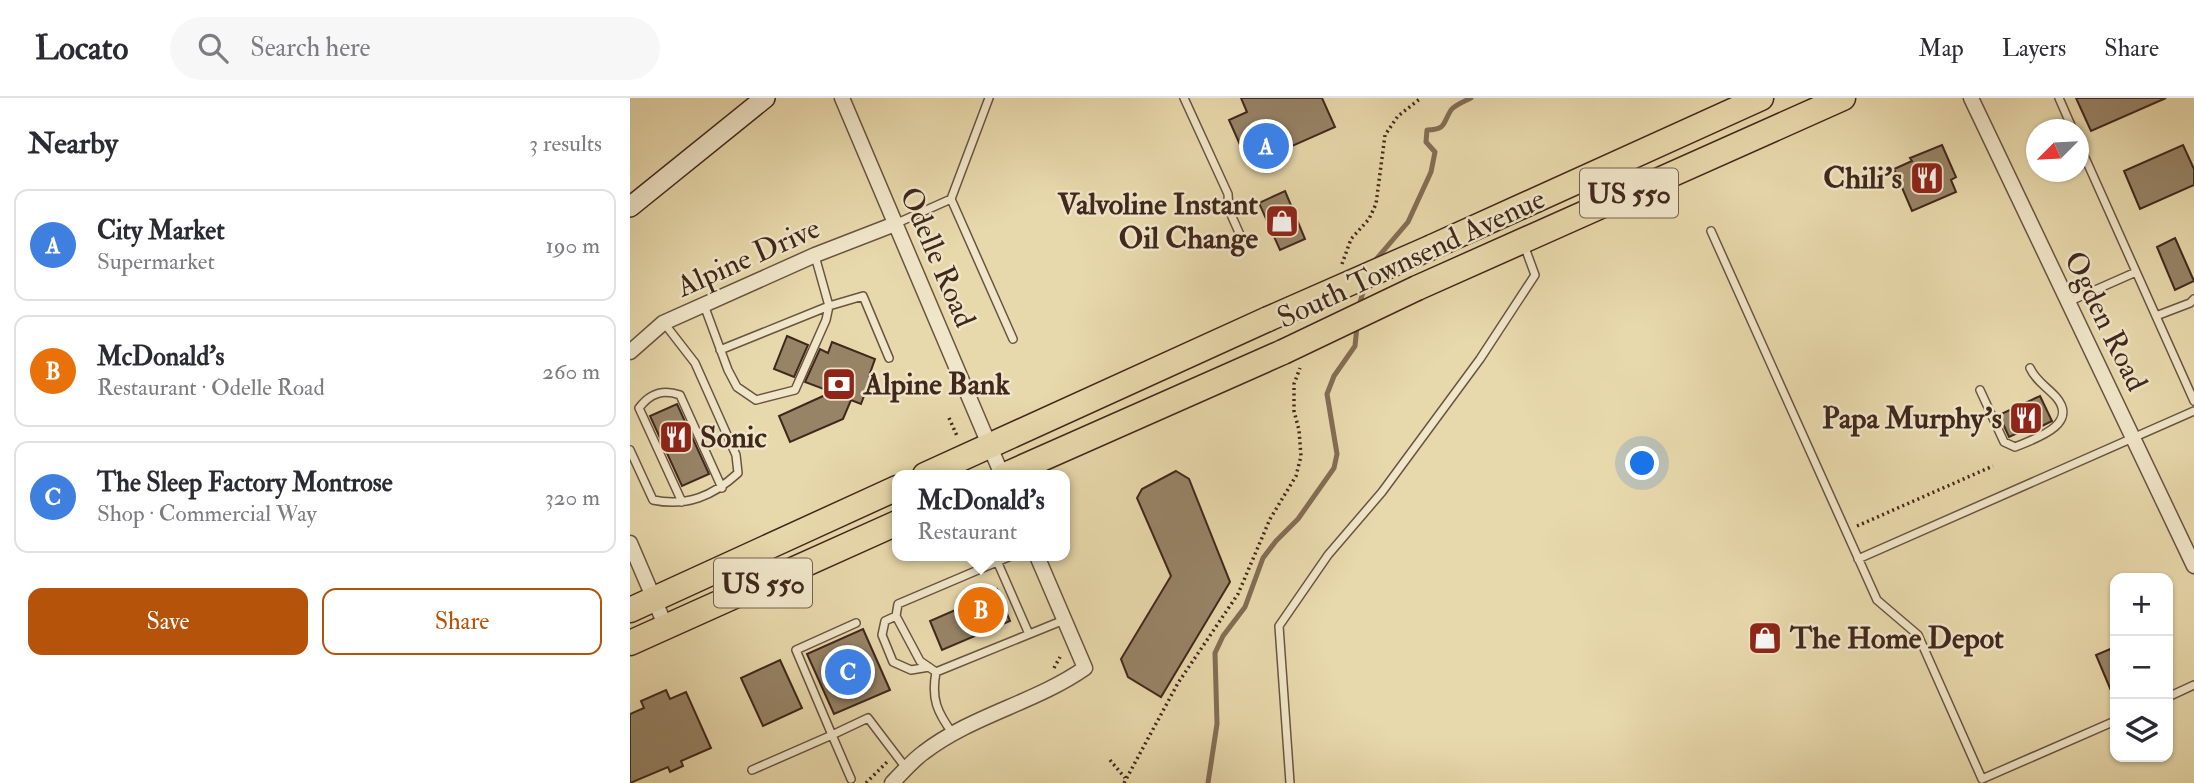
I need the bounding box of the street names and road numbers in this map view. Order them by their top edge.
road number: US 550 [1580,168,1678,217]
street label: South Townsend Avenue [1271,180,1551,337]
street label: Odelle Road [891,182,984,333]
street label: Alpine Drive [670,209,826,306]
street label: Ogden Road [2056,245,2155,397]
road number: US 550 [714,559,812,608]

